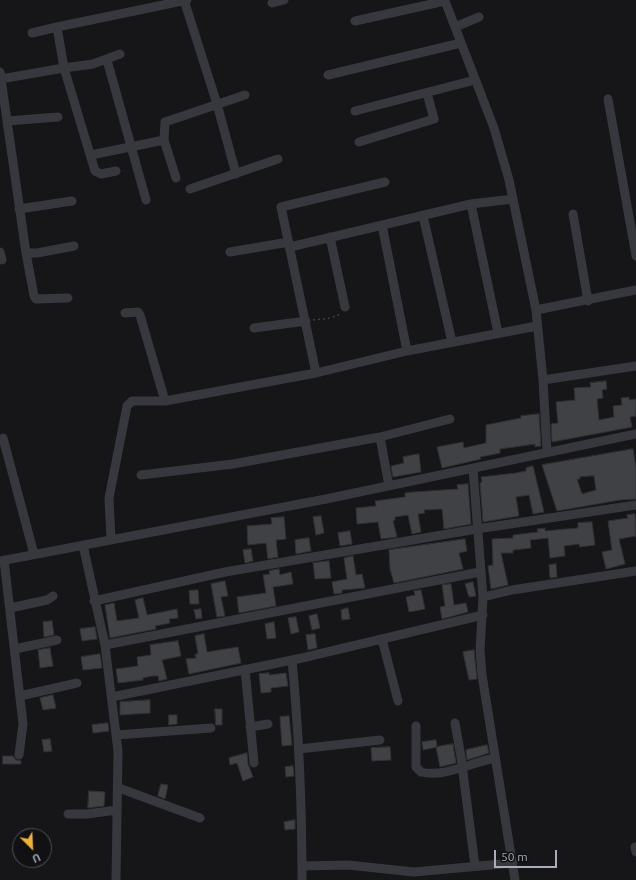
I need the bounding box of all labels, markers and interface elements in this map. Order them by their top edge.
north arrow [12,828,52,868]
scale bar [496,842,559,868]
text: 50 m [501,850,528,863]
text: U [31,851,42,865]

